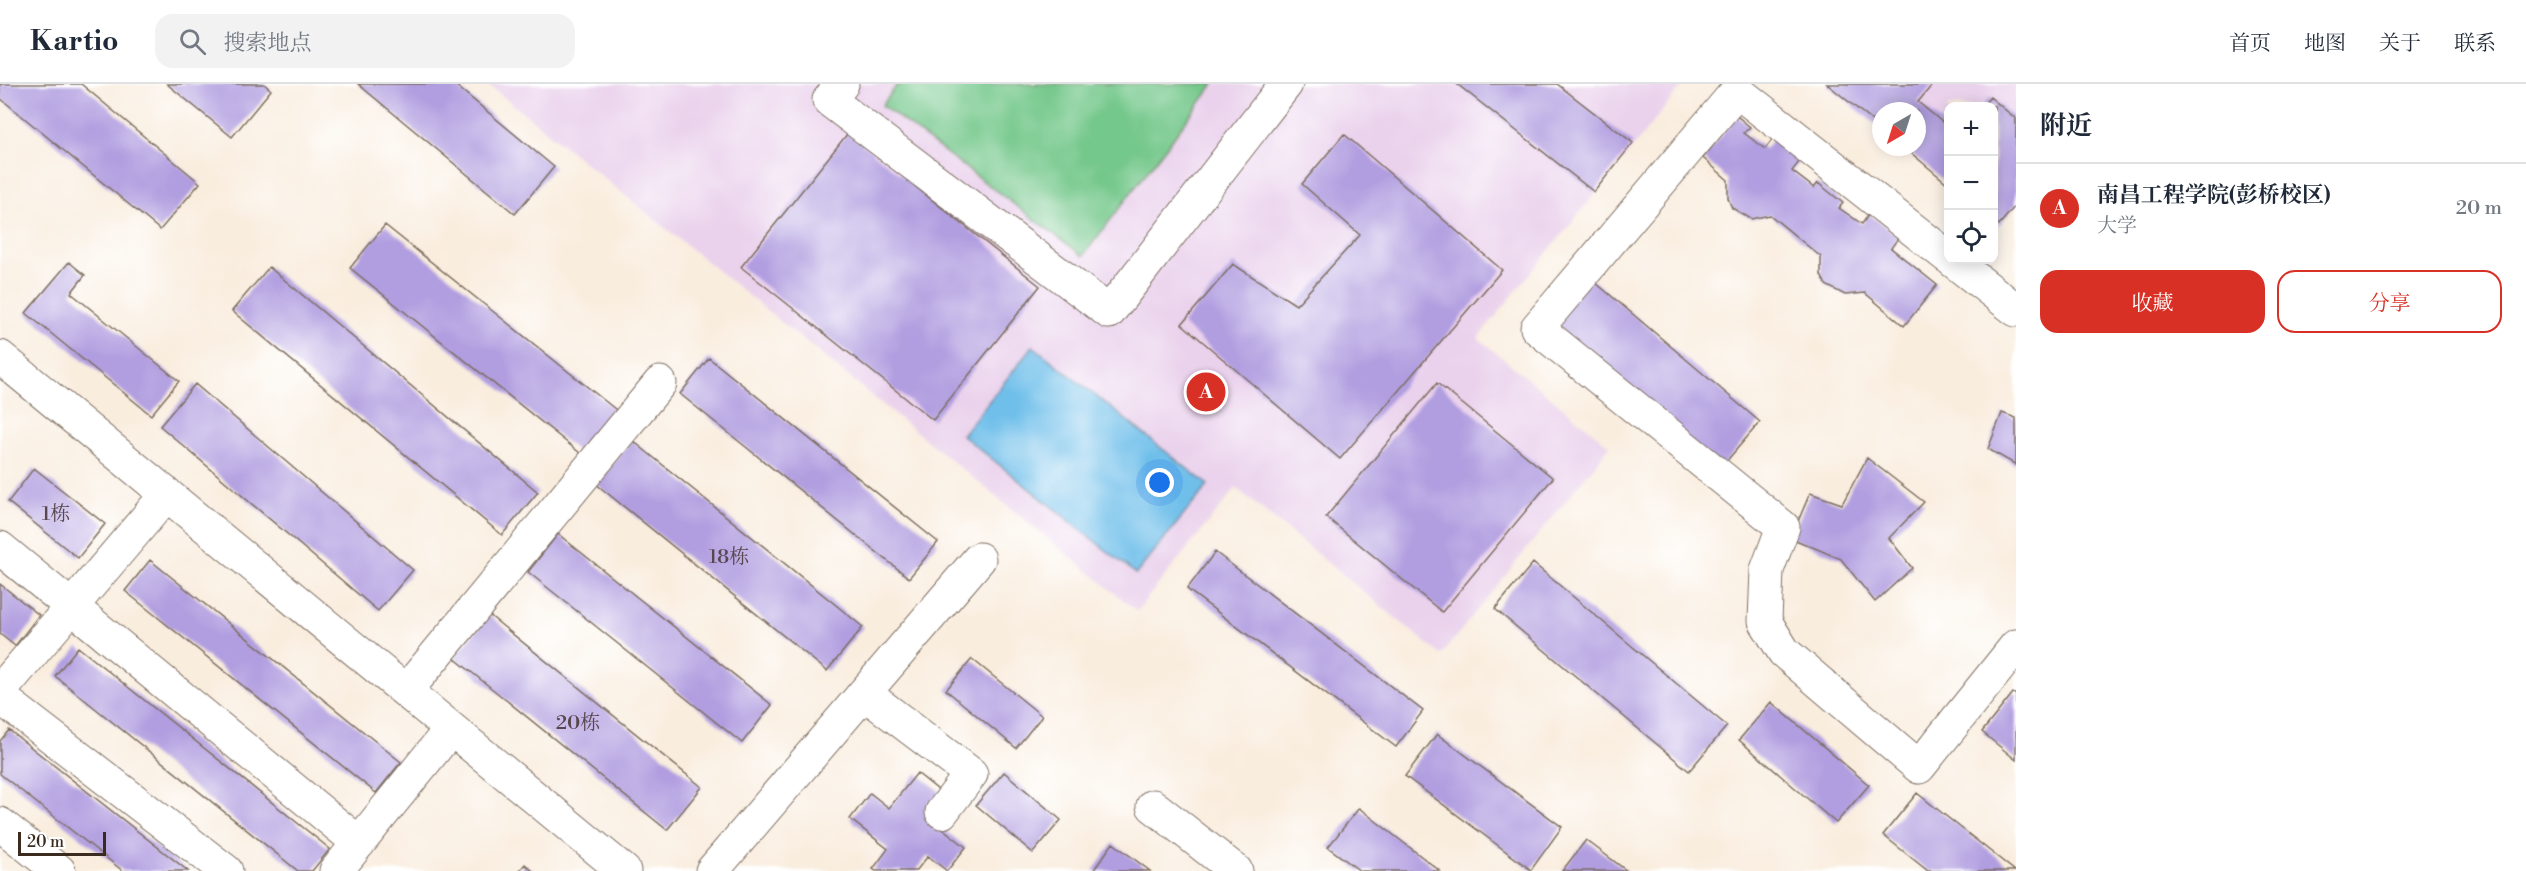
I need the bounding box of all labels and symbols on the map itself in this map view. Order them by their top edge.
north arrow [1872,102,1926,156]
pin: A [1186,370,1226,414]
your location [1145,468,1174,497]
house number: 1栋 [42,502,70,527]
house number: 18栋 [709,545,749,570]
house number: 20栋 [556,711,600,736]
scale bar [18,829,106,856]

